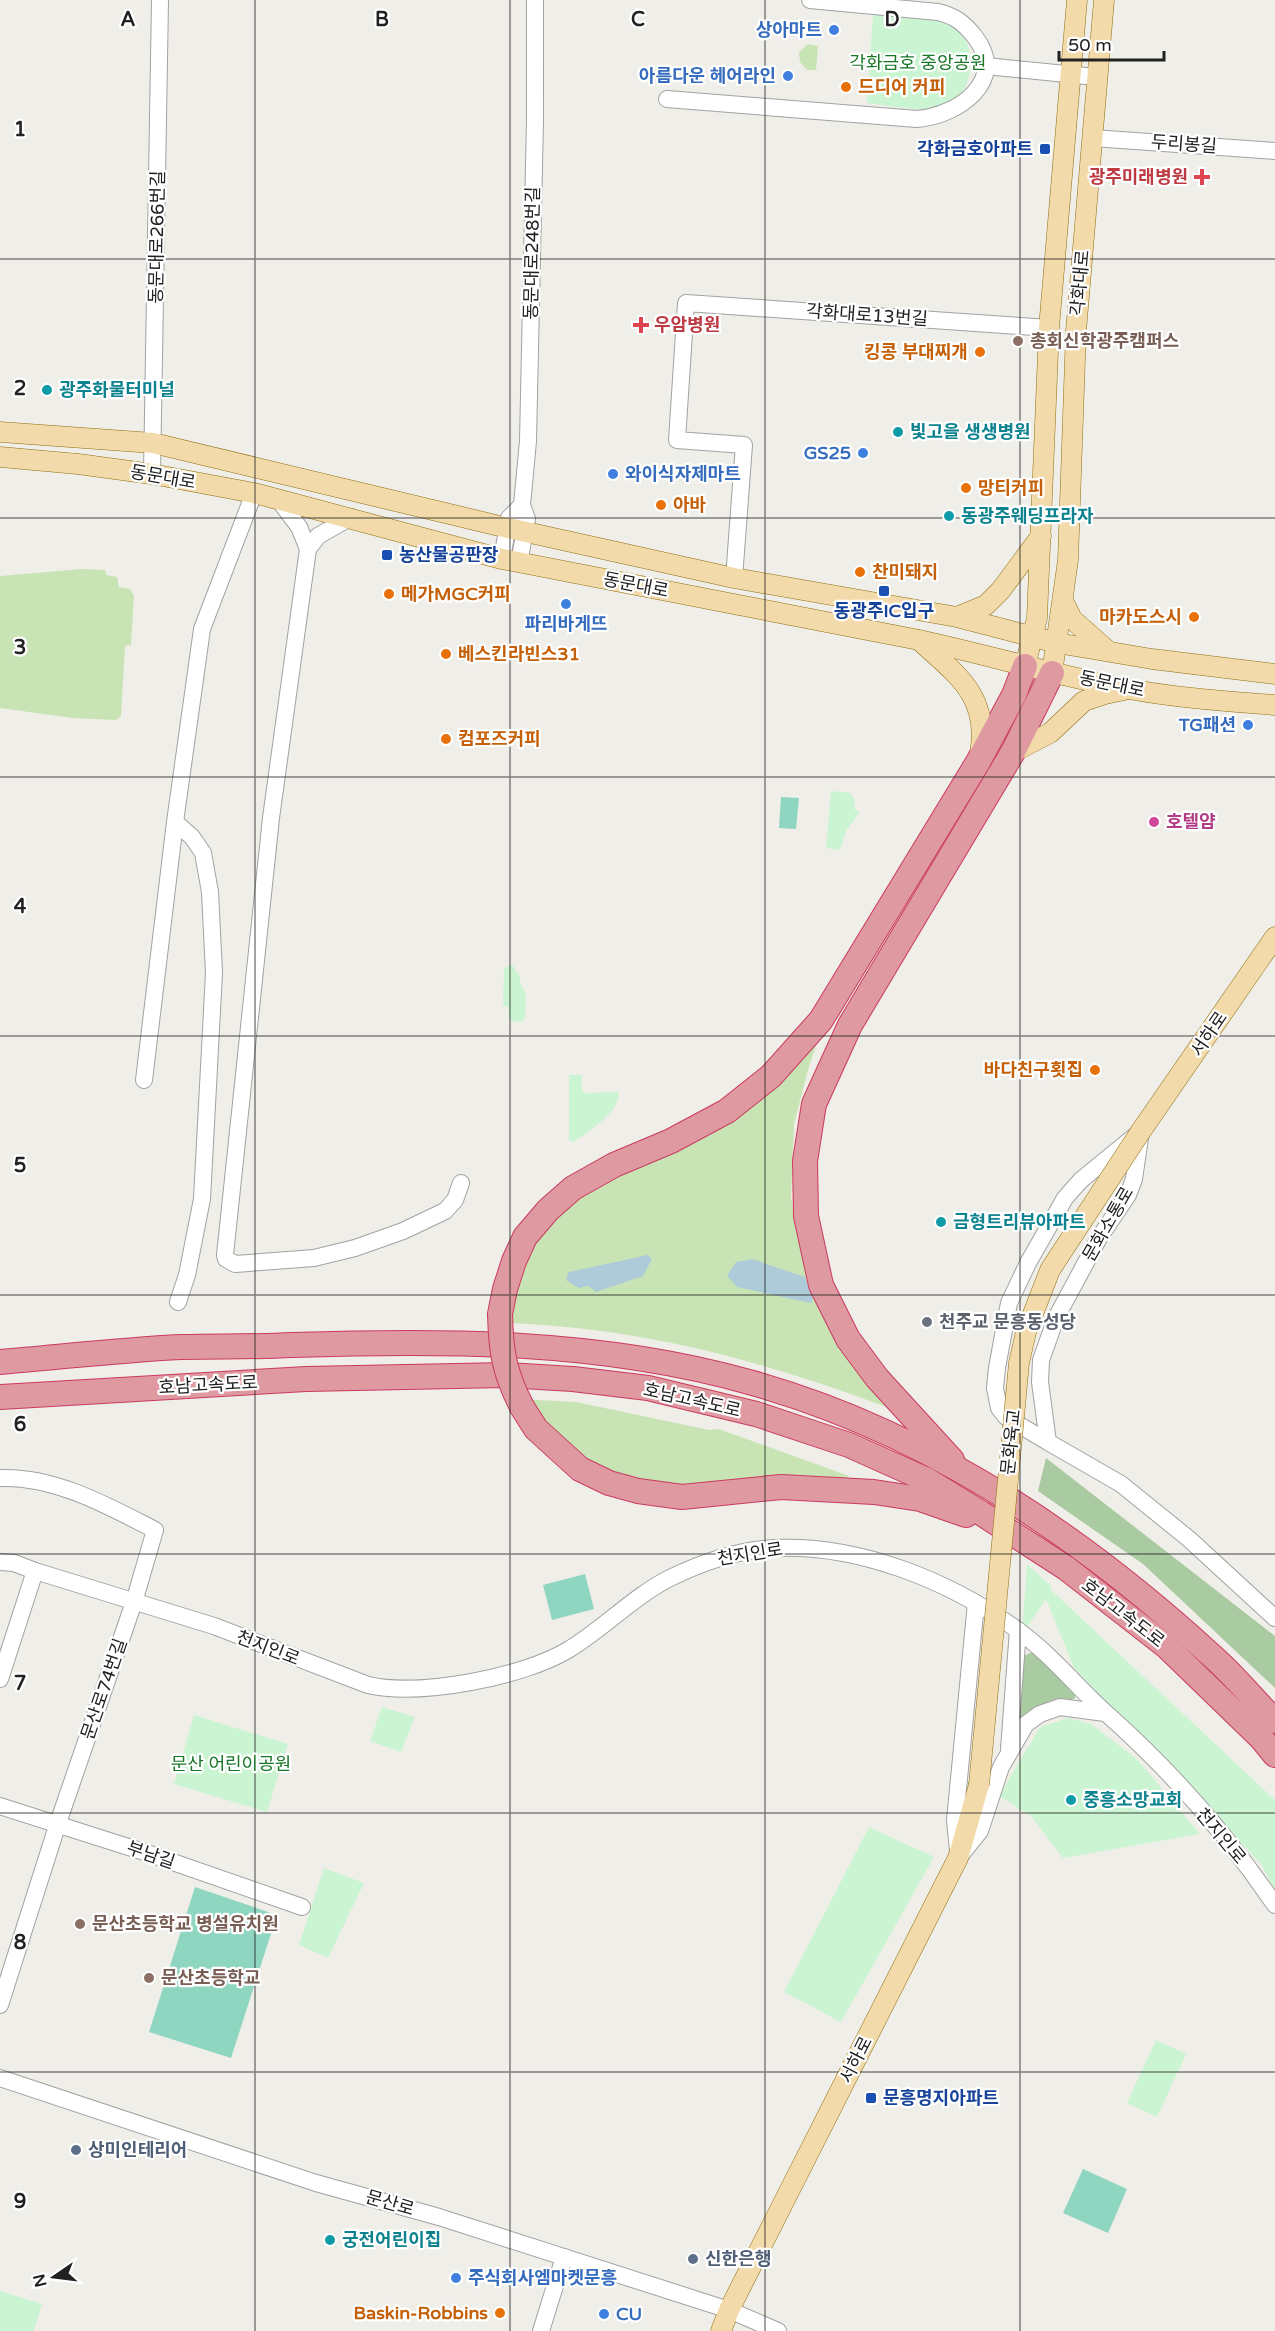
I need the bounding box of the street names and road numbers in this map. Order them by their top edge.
street label: 두리봉길 [1150,131,1218,157]
street label: 동문대로266번길 [145,170,169,304]
street label: 동문대로248번길 [520,186,544,320]
street label: 각화대로 [1066,249,1094,317]
street label: 각화대로13번길 [805,300,929,330]
street label: 동문대로 [128,460,198,494]
street label: 동문대로 [601,568,671,602]
street label: 동문대로 [1077,666,1147,702]
street label: 서하로 [1186,1007,1232,1061]
street label: 문화소통로 [1078,1183,1138,1265]
street label: 호남고속도로 [158,1371,258,1399]
street label: 호남고속도로 [641,1378,743,1422]
street label: 문화육교 [997,1408,1025,1476]
street label: 천지인로 [716,1538,784,1570]
street label: 호남고속도로 [1077,1574,1169,1652]
street label: 천지인로 [233,1626,303,1670]
street label: 문산로74번길 [76,1636,132,1742]
street label: 천지인로 [1191,1804,1251,1868]
street label: 부남길 [124,1837,178,1873]
street label: 서하로 [835,2033,877,2087]
street label: 문산로 [363,2186,417,2220]

